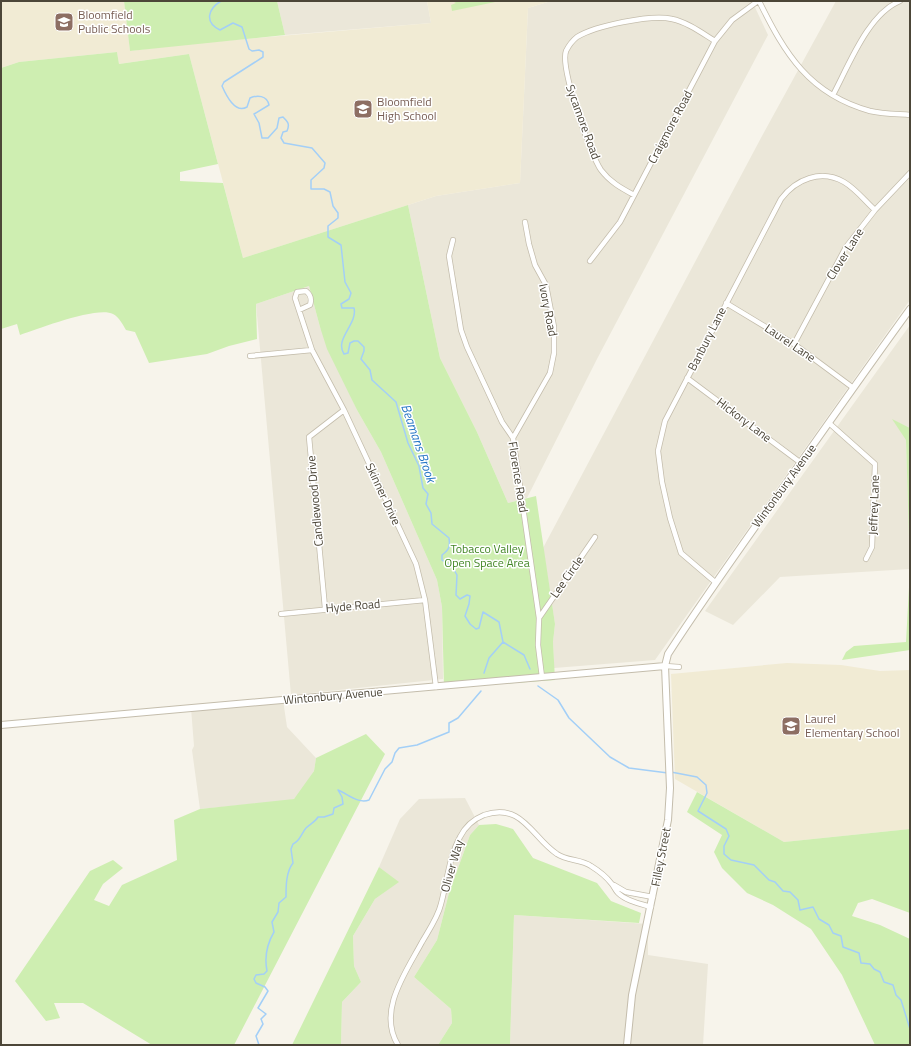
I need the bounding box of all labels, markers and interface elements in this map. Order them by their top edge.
place label: Bloomfield Public Schools [78,5,151,38]
school or university icon: Bloomfield Public Schools [53,11,75,33]
street label: Sycamore Road [561,82,606,162]
street label: Craigmore Road [642,87,697,167]
place label: Bloomfield High School [377,92,437,125]
school or university icon: Bloomfield High School [352,98,374,120]
street label: Clover Lane [821,224,868,283]
street label: Ivory Road [534,282,563,338]
street label: Banbury Lane [682,304,731,374]
street label: Laurel Lane [761,319,820,367]
street label: Hickory Lane [713,393,776,447]
water label: Beamans Brook [396,401,442,487]
street label: Florence Road [503,440,533,514]
street label: Wintonbury Avenue [747,440,821,532]
street label: Candlewood Drive [301,455,328,547]
street label: Skinner Drive [361,459,406,528]
street label: Jeffrey Lane [863,475,884,535]
park label: Tobacco Valley Open Space Area [444,539,530,572]
street label: Lee Circle [545,552,588,602]
street label: Hyde Road [325,594,381,617]
street label: Wintonbury Avenue [283,682,383,709]
place label: Laurel Elementary School [805,709,899,742]
school or university icon: Laurel Elementary School [780,715,802,737]
street label: Filley Street [645,825,676,888]
street label: Oliver Way [435,837,468,894]

